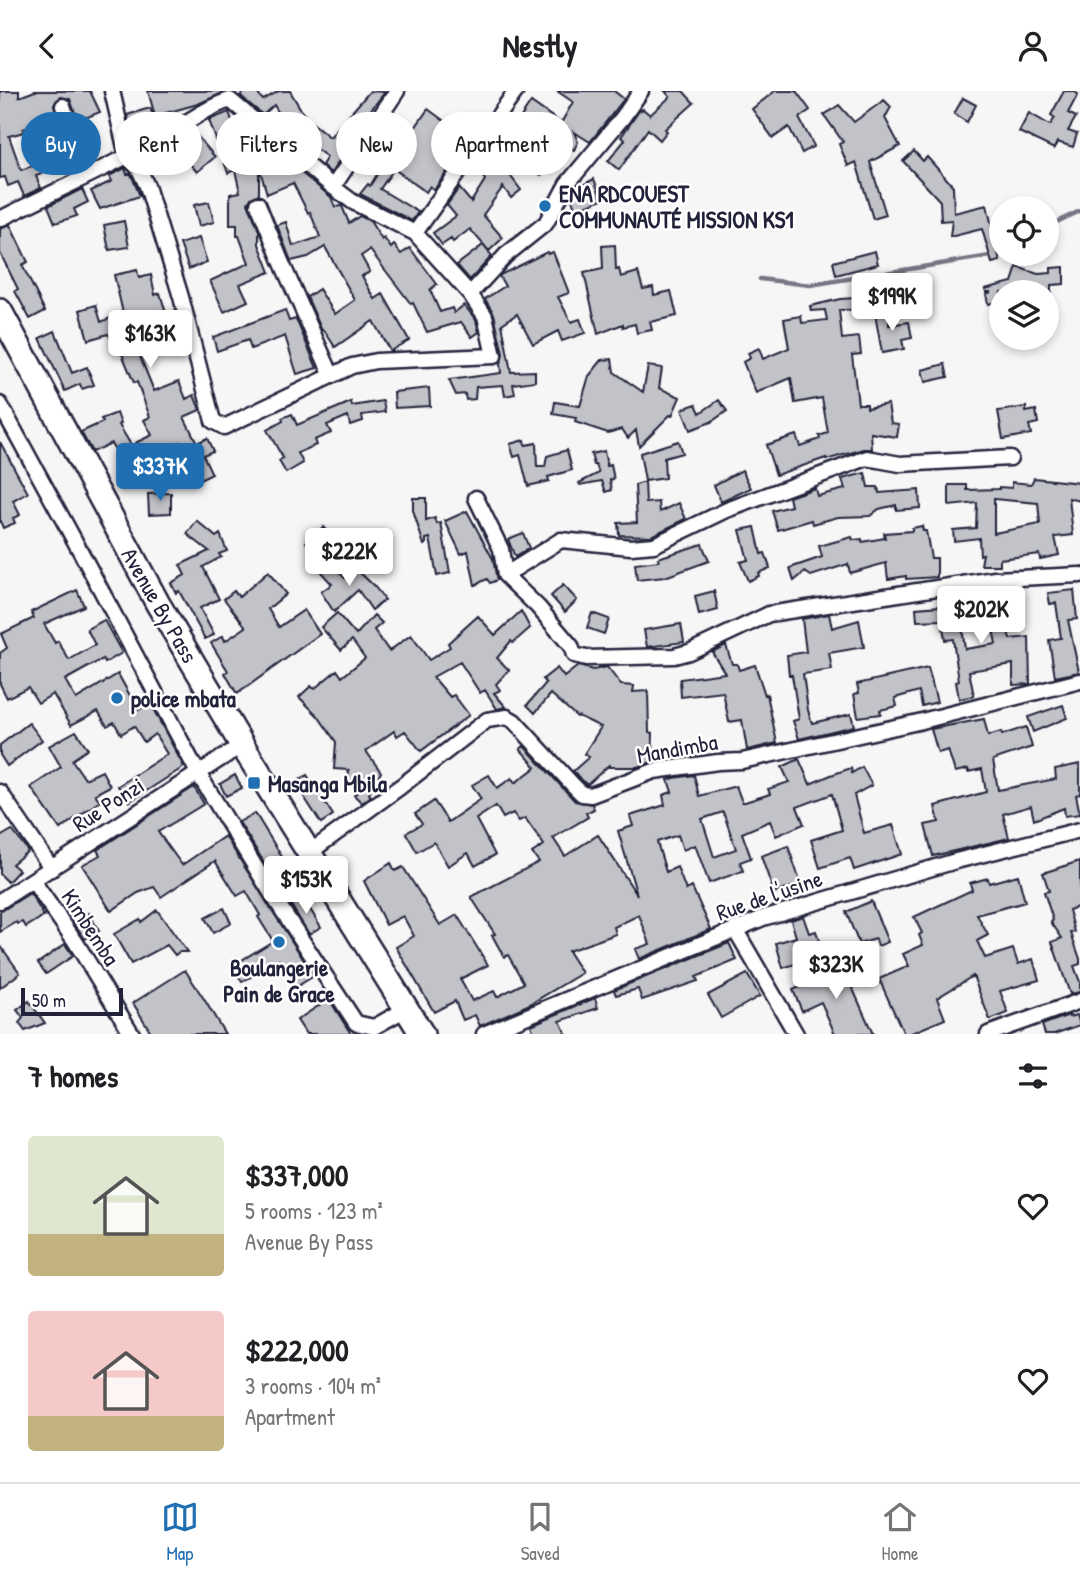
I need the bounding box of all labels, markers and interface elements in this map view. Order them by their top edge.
text: Nestly [502,24,578,67]
icon: back [28,27,66,65]
icon: person [1014,27,1052,65]
chip: Buy [21,112,101,175]
chip: Rent [115,112,202,175]
chip: Filters [216,112,322,175]
chip: New [336,112,417,175]
chip: Apartment [431,112,573,175]
place label: ENA RDCOUEST COMMUNAUTÉ MISSION KS1 [559,178,794,235]
map controls [989,196,1059,350]
button: locate [989,196,1059,266]
marker: ENA RDCOUEST COMMUNAUTÉ MISSION KS1 [537,198,553,214]
pin: $199K [843,273,941,333]
text: $199K [868,280,916,311]
button: layers [989,280,1059,350]
pin: $163K [101,310,199,370]
text: $163K [124,317,176,348]
pin: $337K [111,443,209,503]
text: $337K [132,450,188,481]
pin: $222K [300,529,398,588]
text: $222K [321,535,377,566]
street label: Avenue By Pass [115,542,206,668]
pin: $202K [932,587,1030,646]
text: $202K [953,593,1009,624]
place label: police mbata [131,683,236,715]
marker: police mbata [109,690,125,706]
street label: Mandimba [634,726,720,770]
place label: Masanga Mbila [268,768,387,800]
street label: Rue Ponzi [66,769,150,839]
marker: Masanga Mbila [246,775,262,791]
pin: $153K [257,857,355,916]
street label: Rue de l'usine [712,862,826,928]
text: $153K [280,863,332,894]
street label: Kimbemba [55,883,127,971]
marker: Boulangerie Pain de Grace [271,934,287,950]
pin: $323K [787,941,885,1001]
text: $323K [808,948,864,979]
place label: Boulangerie Pain de Grace [223,952,336,1009]
scale bar [21,985,122,1017]
text: 50 m [32,987,66,1013]
text: 7 homes [28,1056,118,1096]
icon: filters [1014,1057,1052,1095]
text: $337,000 [245,1155,348,1195]
icon: home [84,1164,168,1248]
icon: heart [1014,1187,1052,1225]
text: 5 rooms · 123 m² [245,1195,383,1226]
text: Avenue By Pass [245,1226,373,1257]
text: $222,000 [245,1330,349,1370]
icon: home [84,1339,168,1423]
icon: heart [1014,1362,1052,1400]
text: 3 rooms · 104 m² [245,1370,381,1401]
text: Apartment [245,1401,335,1432]
tab: Map [161,1498,199,1566]
tab: Saved [521,1498,559,1566]
tab: Home [881,1498,919,1566]

